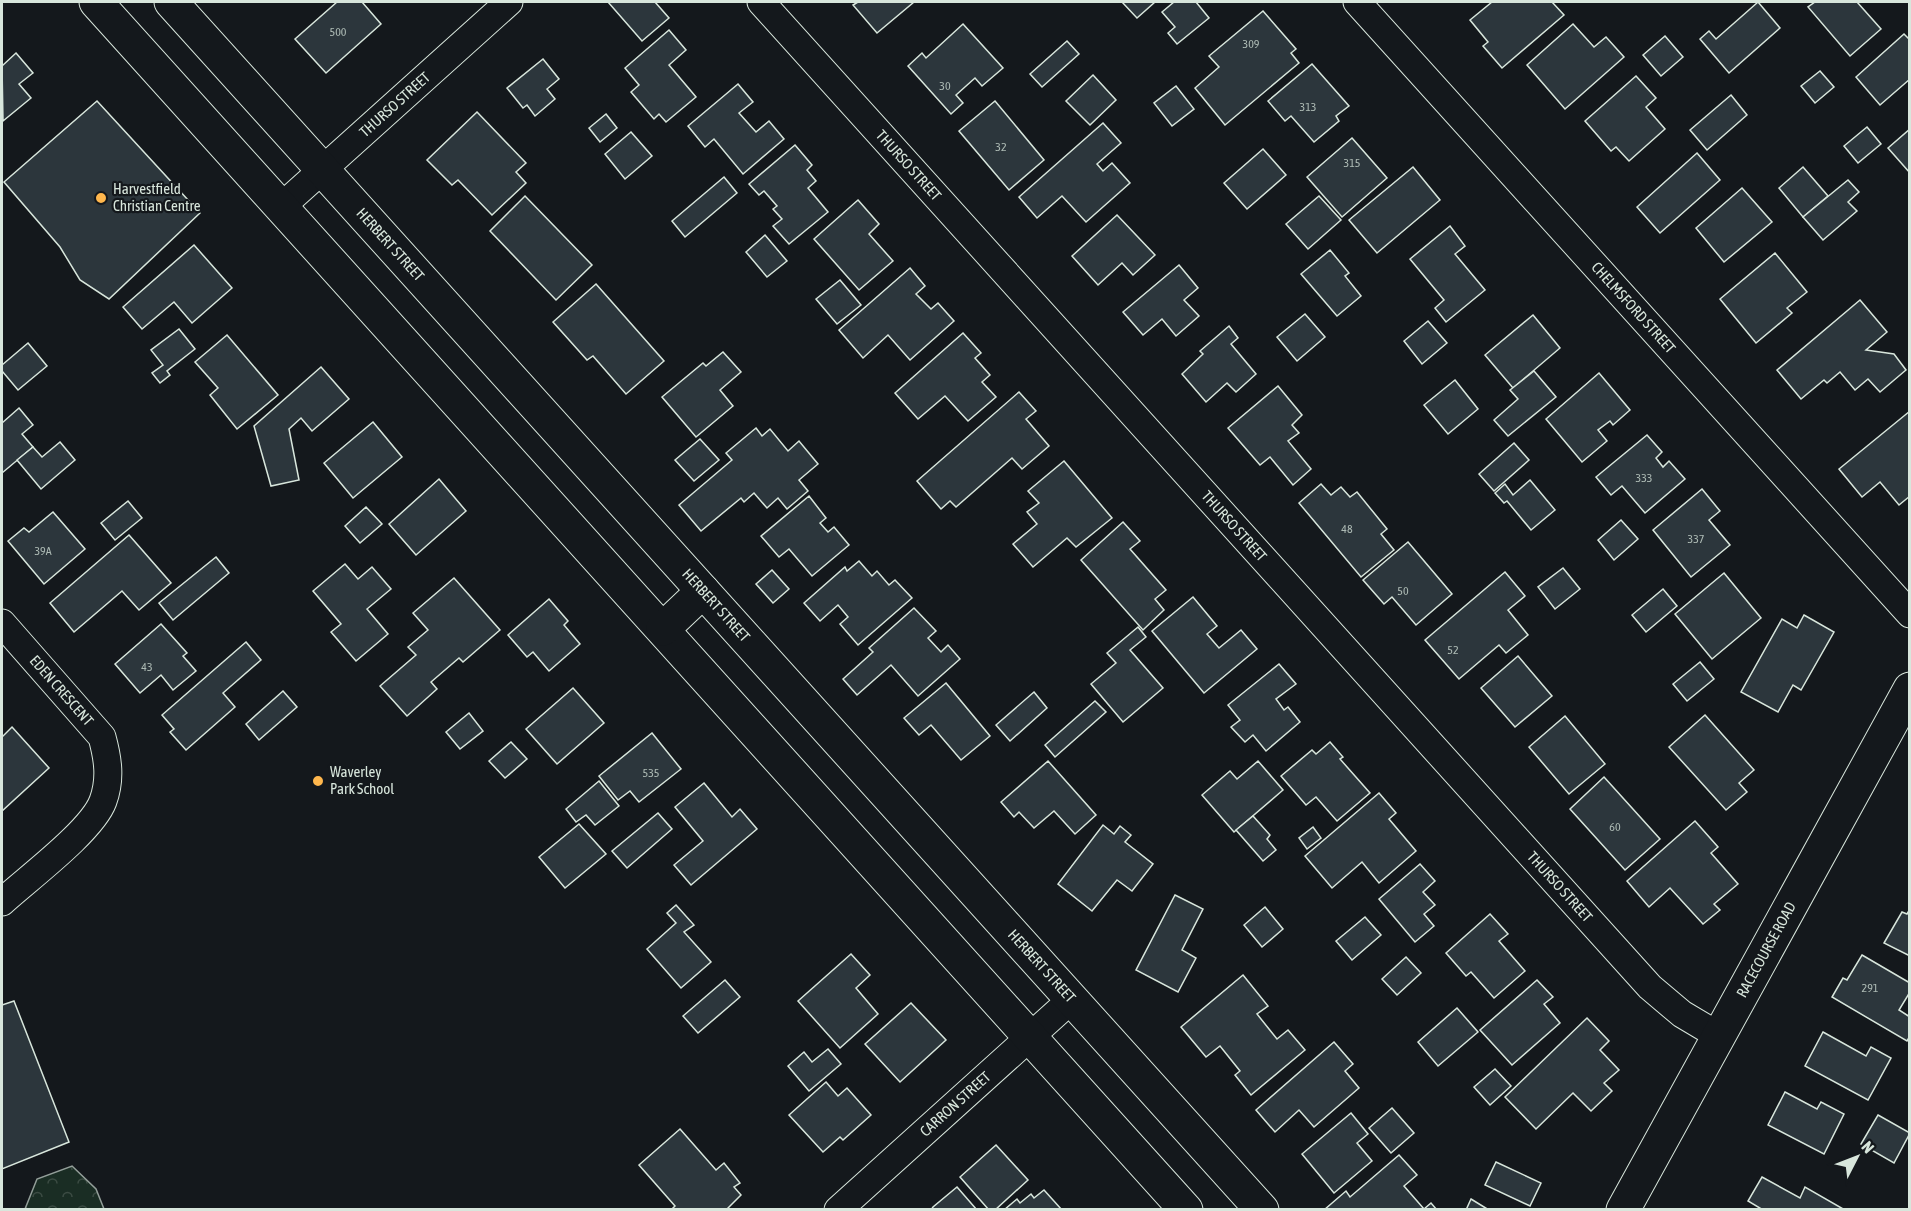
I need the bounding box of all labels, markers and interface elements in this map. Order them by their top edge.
house number: 500 [330,25,347,39]
house number: 309 [1243,37,1260,51]
street label: THURSO STREET [356,68,433,140]
house number: 30 [939,79,951,93]
house number: 313 [1300,100,1316,114]
street label: THURSO STREET [873,126,945,204]
house number: 32 [995,140,1007,154]
house number: 315 [1344,156,1360,170]
place label: Harvestfield Christian Centre [113,180,201,214]
marker: Harvestfield Christian Centre [94,191,108,205]
street label: HERBERT STREET [353,204,428,285]
street label: CHELMSFORD STREET [1588,258,1679,357]
house number: 333 [1636,471,1652,485]
street label: THURSO STREET [1198,487,1271,565]
house number: 48 [1341,522,1353,536]
house number: 337 [1688,532,1705,546]
house number: 39A [34,544,52,558]
street label: HERBERT STREET [679,565,754,645]
house number: 50 [1397,584,1409,598]
house number: 52 [1447,643,1459,657]
street label: EDEN CRESCENT [26,652,97,729]
house number: 43 [141,660,153,674]
place label: Waverley Park School [330,763,394,797]
house number: 535 [643,766,659,780]
marker: Waverley Park School [311,774,325,788]
house number: 60 [1609,820,1621,834]
street label: THURSO STREET [1524,848,1596,925]
street label: RACECOURSE ROAD [1733,899,1799,1000]
street label: HERBERT STREET [1005,926,1079,1006]
house number: 291 [1862,981,1879,995]
street label: CARRON STREET [916,1068,994,1140]
north arrow [1827,1127,1887,1187]
text: N [1858,1137,1878,1156]

